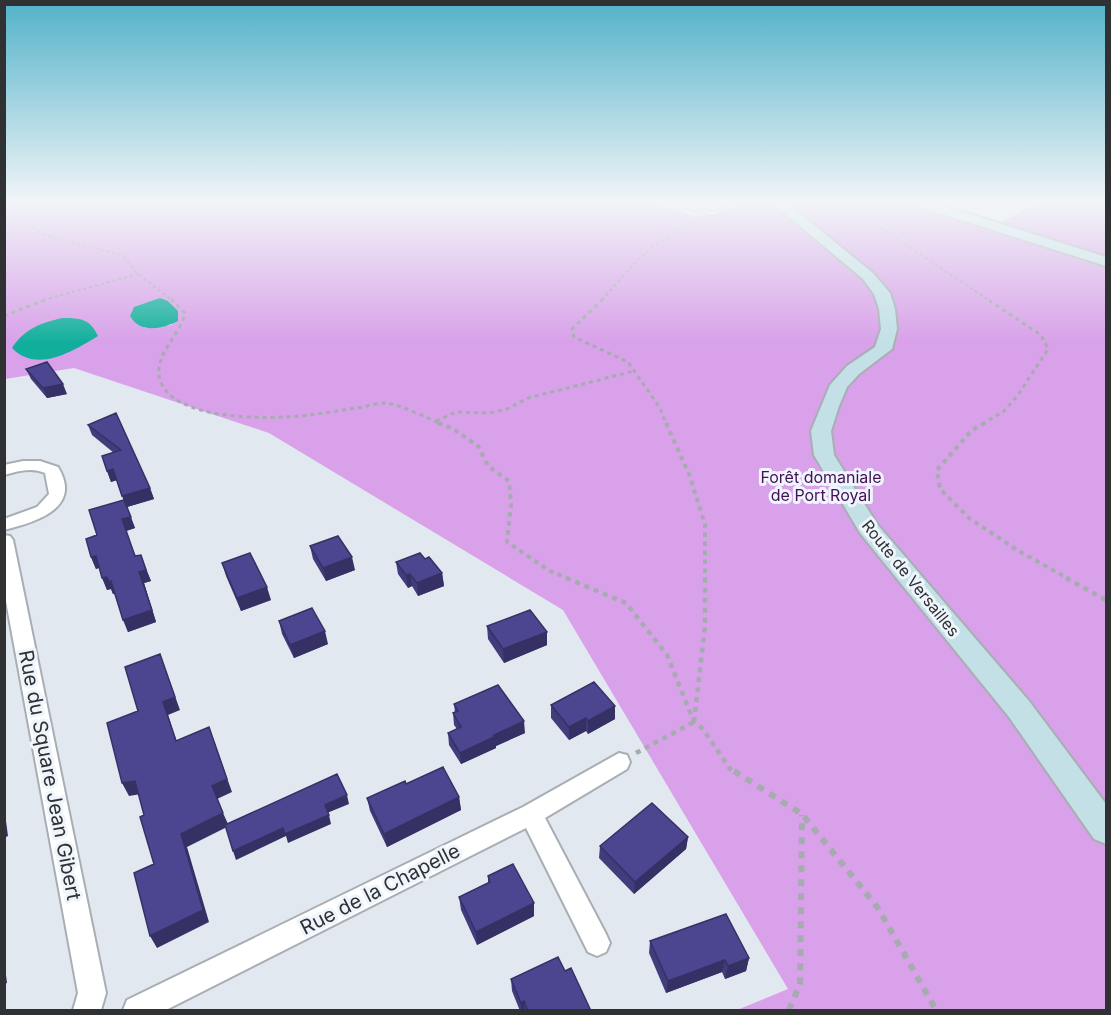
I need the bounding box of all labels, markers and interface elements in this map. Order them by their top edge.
park label: Forêt domaniale de Port Royal [760,467,882,505]
street label: Route de Versailles [858,516,964,640]
street label: Rue du Square Jean Gibert [14,648,86,903]
street label: Rue de la Chapelle [296,838,464,940]

